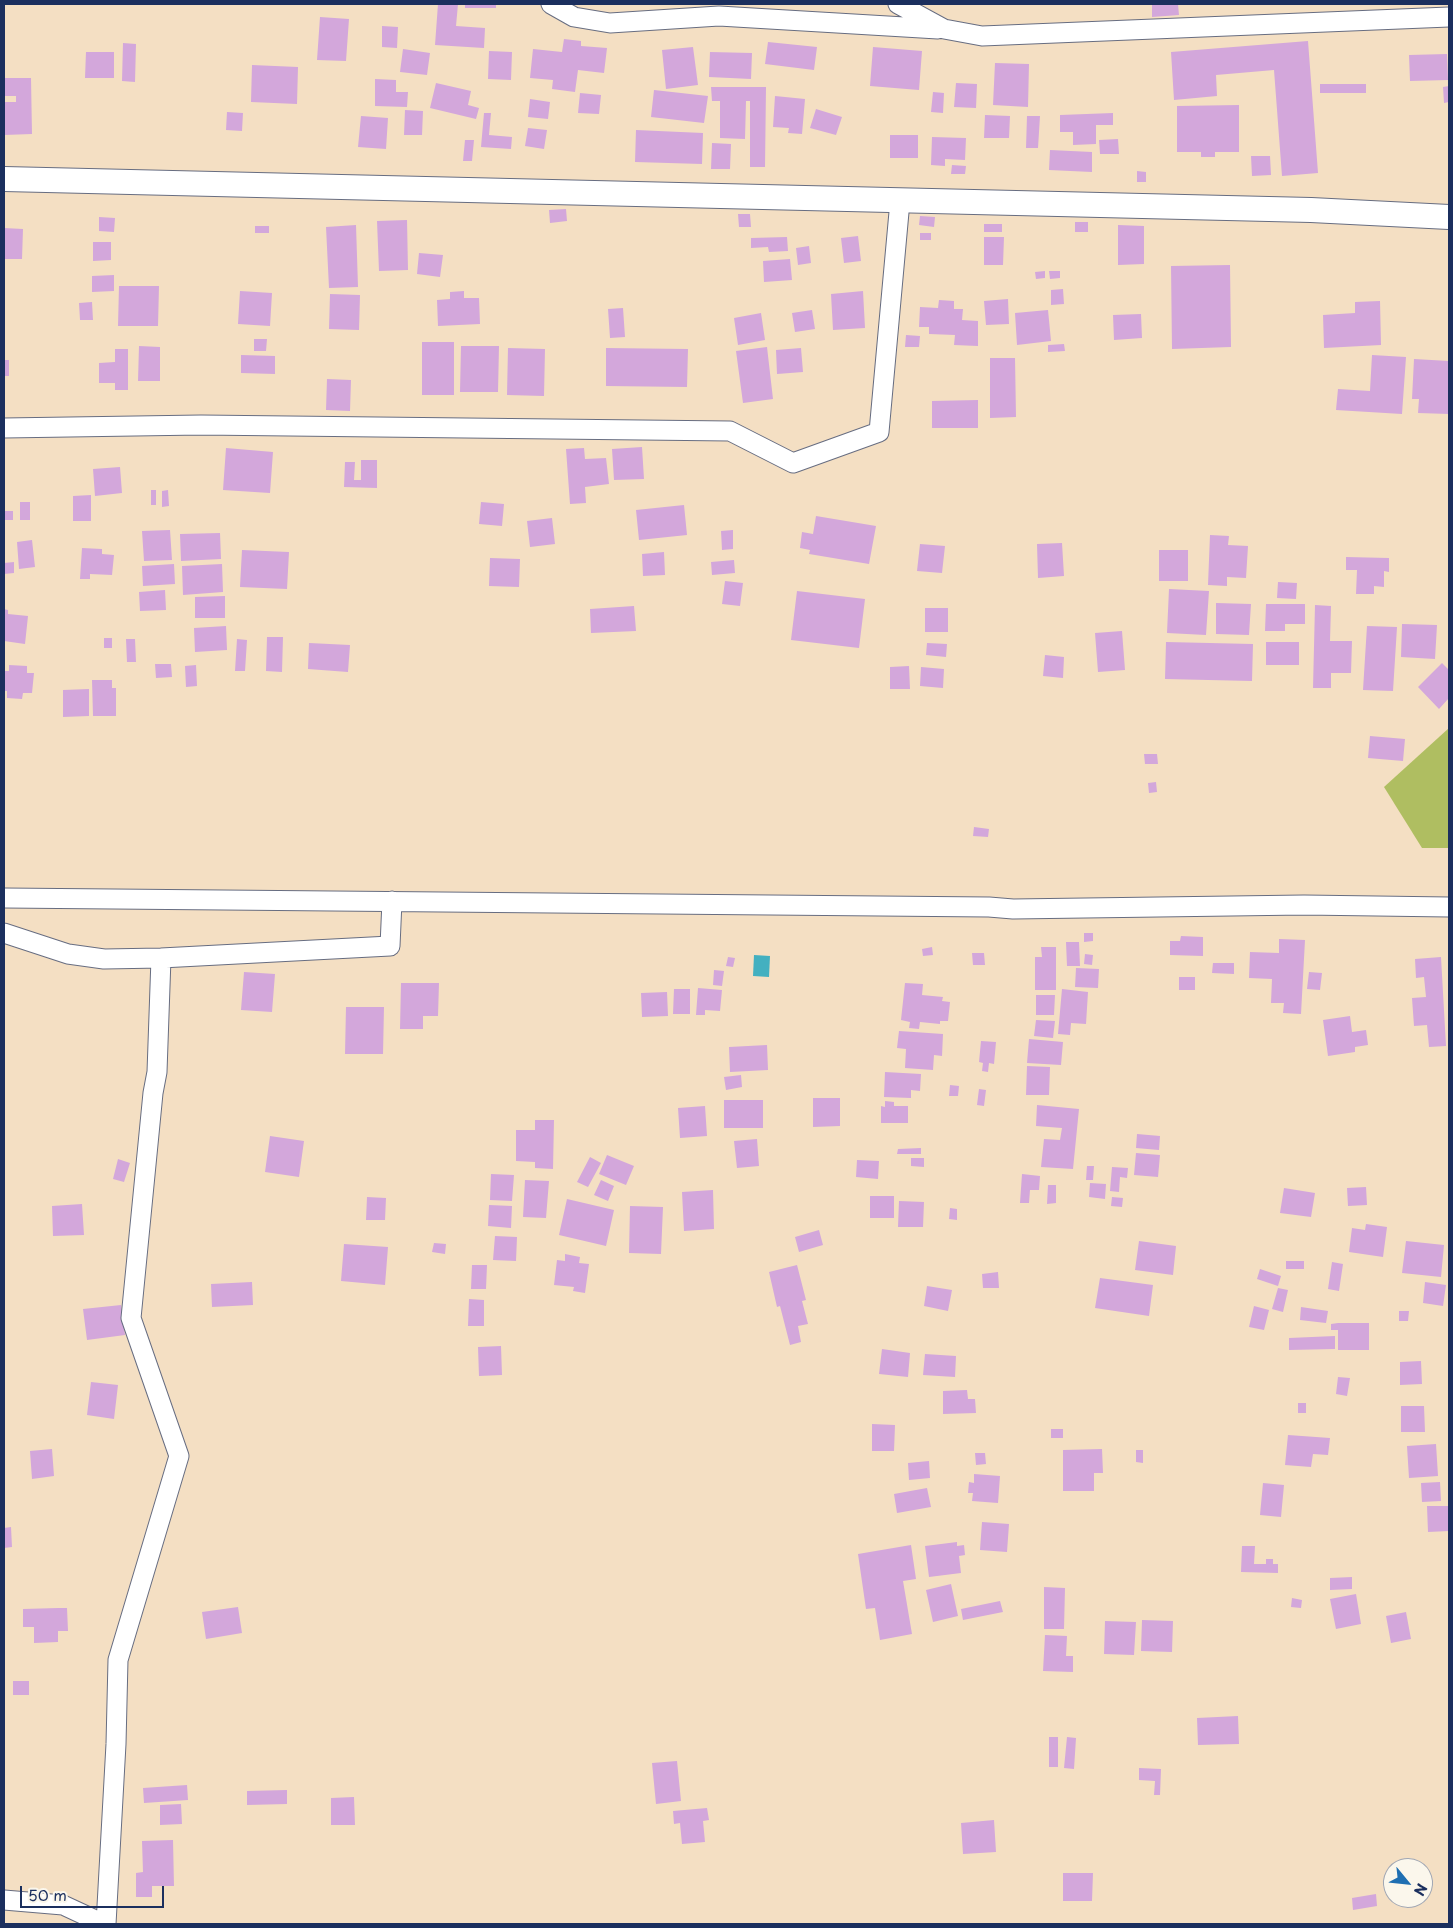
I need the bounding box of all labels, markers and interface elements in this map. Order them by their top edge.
north arrow [1383,1858,1433,1908]
scale bar [22,1876,166,1908]
text: N [1409,1880,1433,1900]
text: 50 m [28,1883,67,1906]

